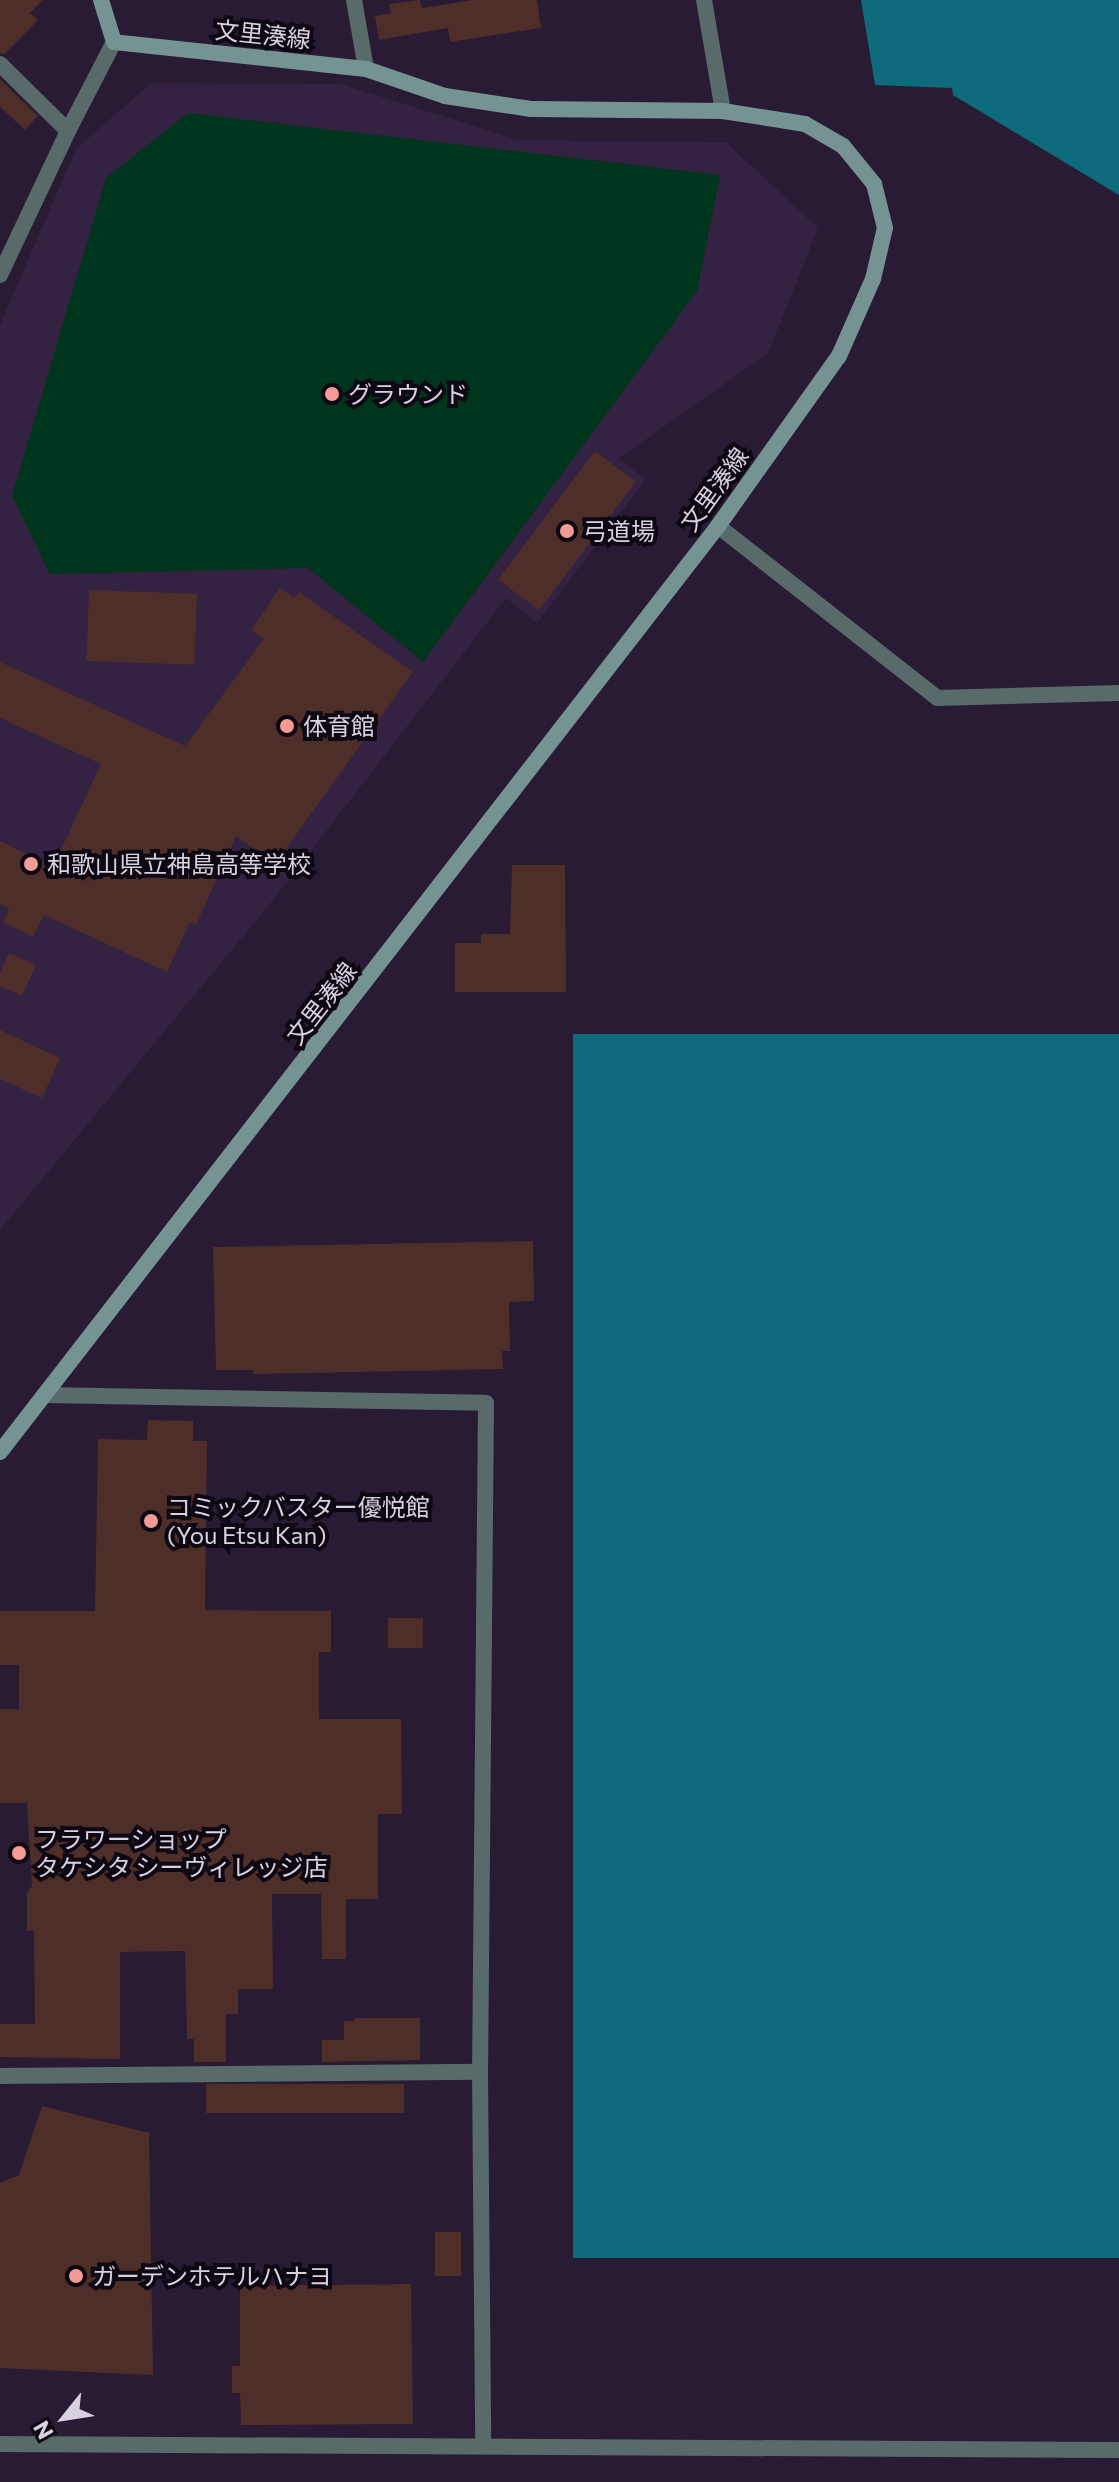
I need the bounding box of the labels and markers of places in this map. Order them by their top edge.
place label: グラウンド [348,380,468,408]
marker: グラウンド [323,385,341,403]
place label: 弓道場 [583,517,655,545]
marker: 弓道場 [558,522,576,540]
place label: 体育館 [303,712,375,740]
marker: 体育館 [278,717,296,735]
place label: 和歌山県立神島高等学校 [47,850,311,878]
marker: 和歌山県立神島高等学校 [22,855,40,873]
place label: コミックバスター優悦館 (You Etsu Kan) [167,1493,431,1549]
marker: コミックバスター優悦館 (You Etsu Kan) [142,1512,160,1530]
place label: フラワーショップ タケシタ シーヴィレッジ店 [35,1825,328,1881]
marker: フラワーショップ タケシタ シーヴィレッジ店 [10,1844,28,1862]
place label: ガーデンホテルハナヨ [92,2262,332,2290]
marker: ガーデンホテルハナヨ [67,2267,85,2285]

